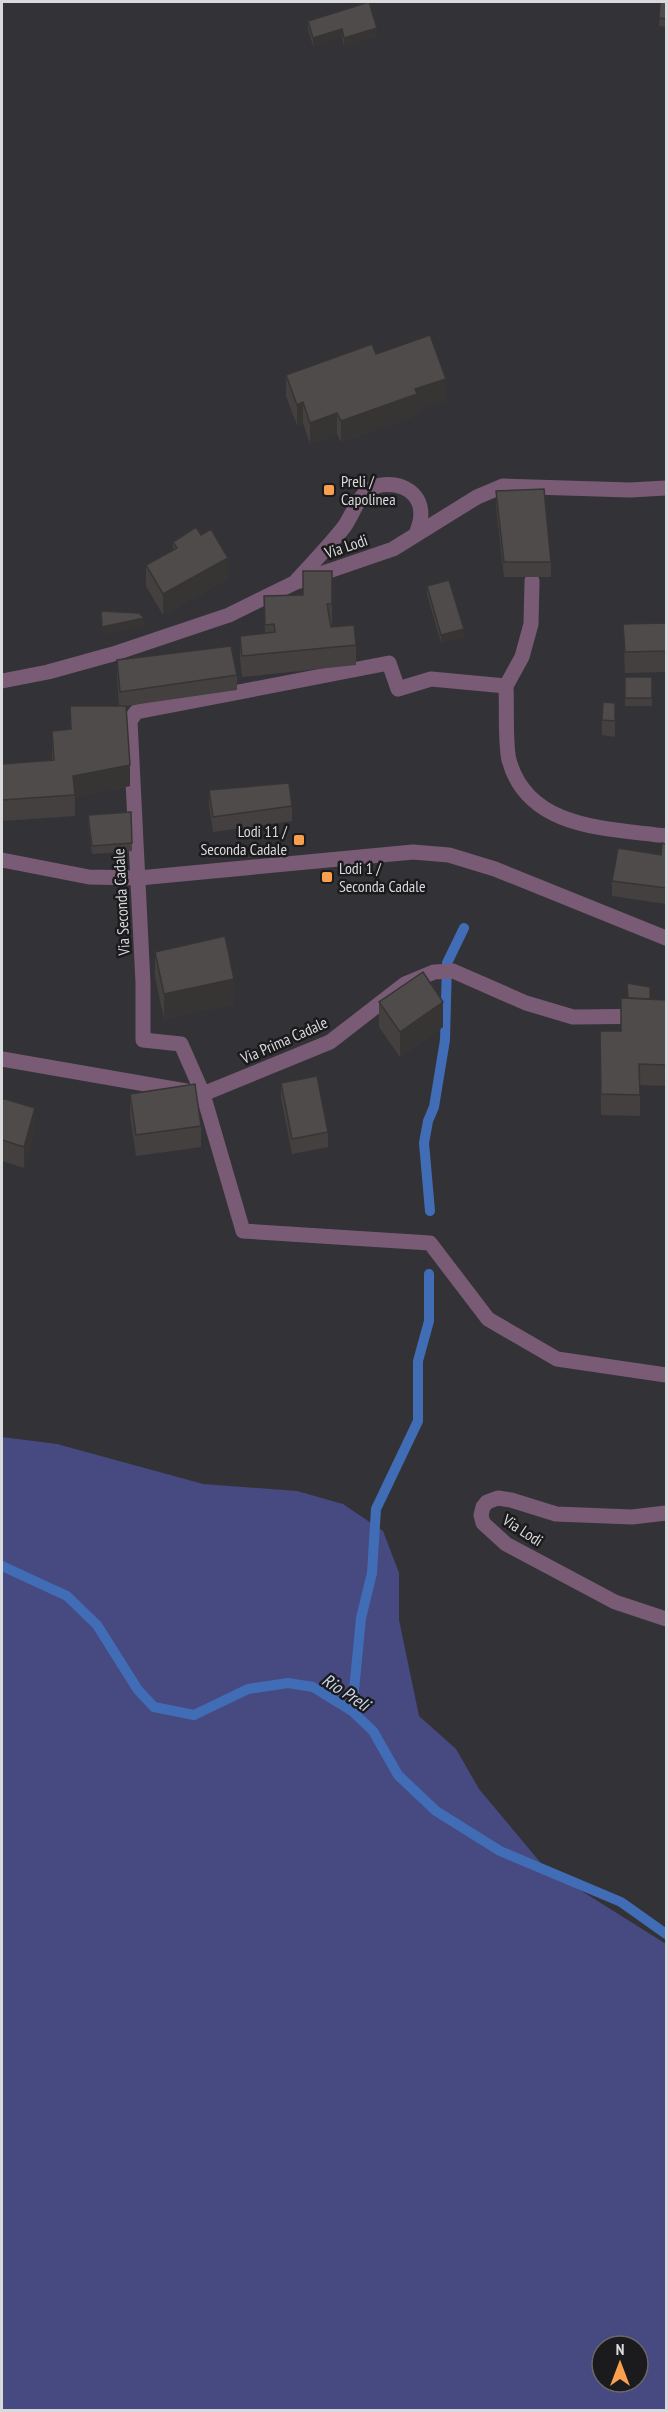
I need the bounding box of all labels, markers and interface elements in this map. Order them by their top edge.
place label: Preli / Capolinea [341,471,396,509]
marker: Preli / Capolinea [322,483,336,497]
street label: Via Lodi [321,529,370,563]
place label: Lodi 11 / Seconda Cadale [200,821,288,859]
marker: Lodi 11 / Seconda Cadale [292,833,306,847]
street label: Via Seconda Cadale [108,848,134,957]
place label: Lodi 1 / Seconda Cadale [339,858,426,896]
marker: Lodi 1 / Seconda Cadale [320,870,334,884]
street label: Via Prima Cadale [237,1012,330,1068]
street label: Via Lodi [498,1509,547,1550]
water label: Rio Preli [318,1668,376,1717]
north arrow [590,2334,650,2394]
text: N [616,2339,624,2359]

